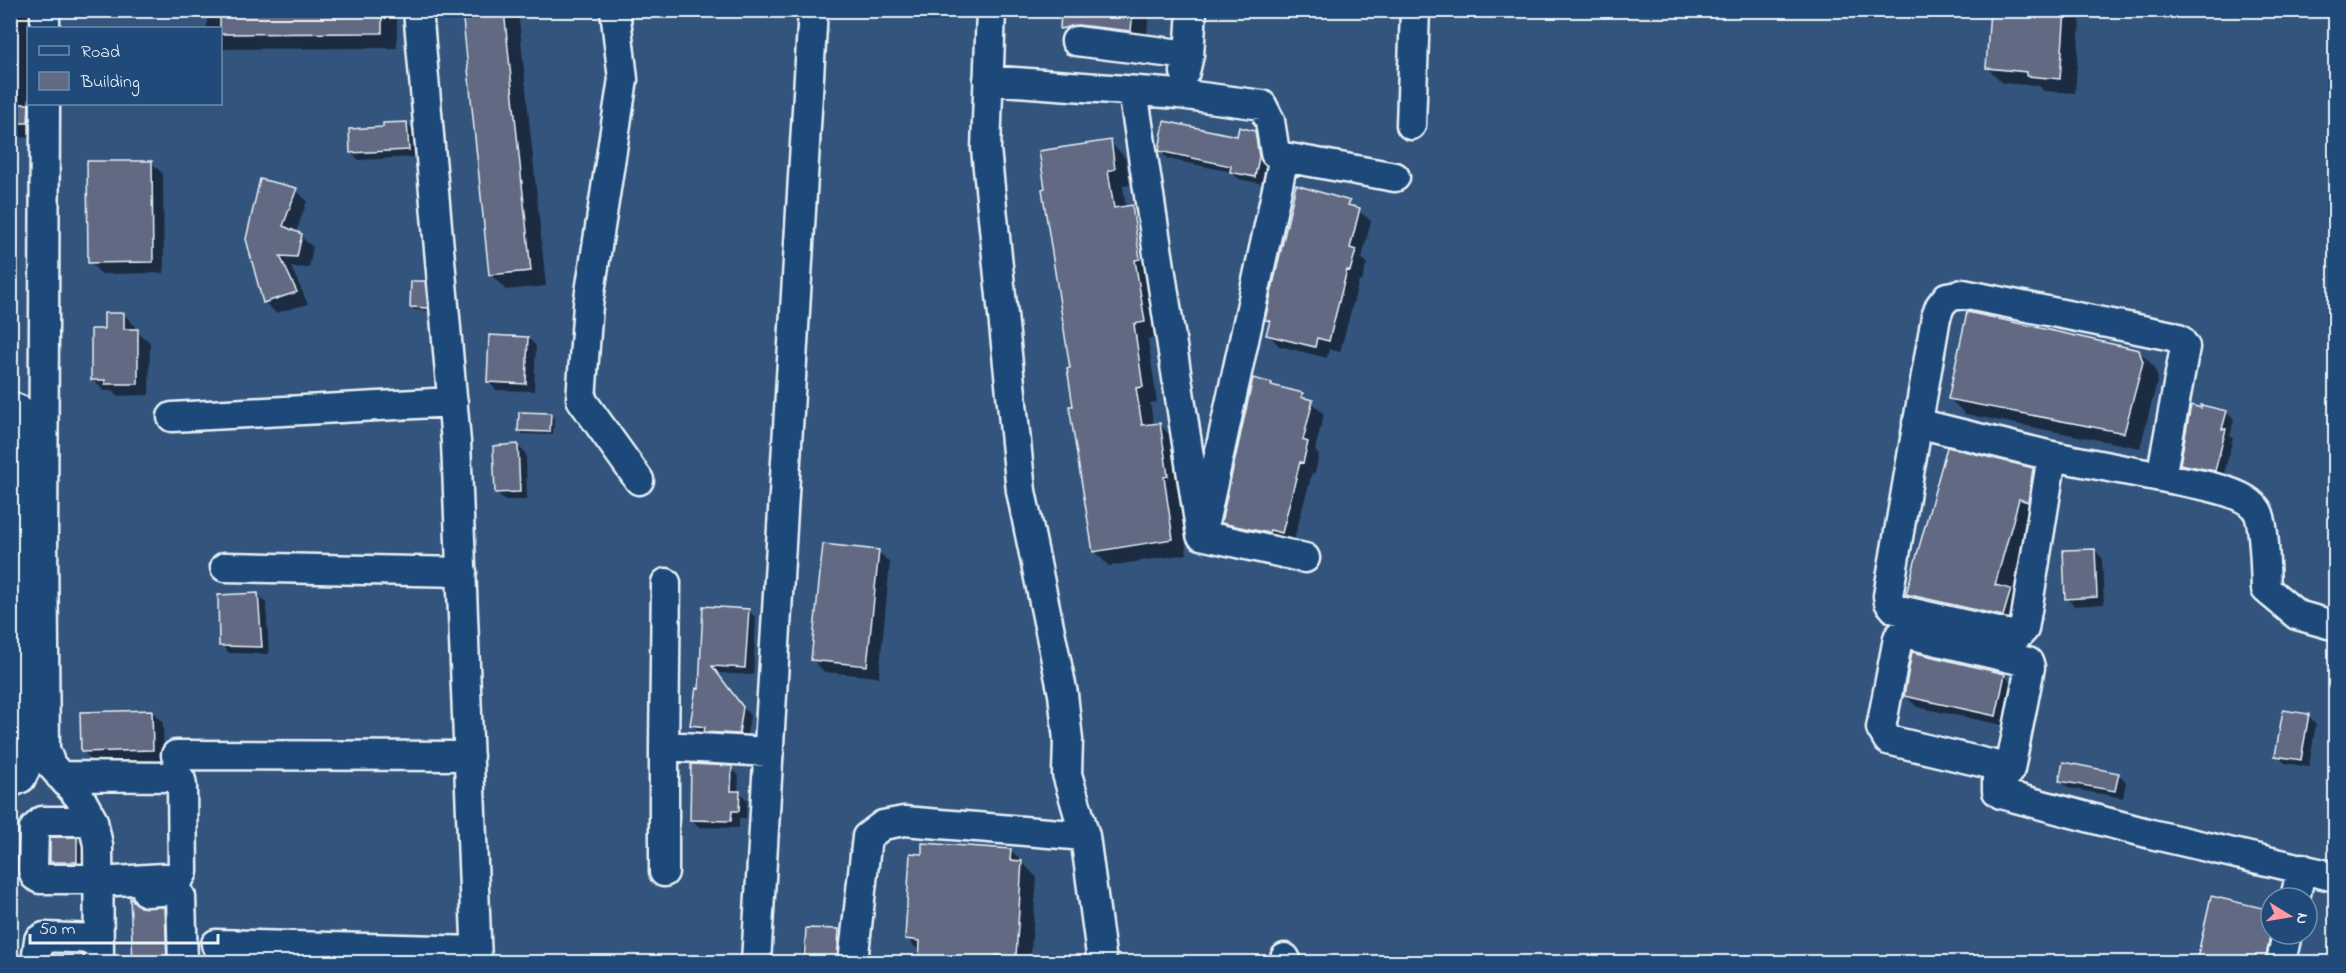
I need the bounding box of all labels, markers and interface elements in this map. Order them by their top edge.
legend [27,27,222,105]
text: Road [81,40,120,66]
text: Building [80,70,140,97]
north arrow [2259,886,2319,946]
scale bar [30,907,218,945]
text: N [2289,911,2315,926]
text: 50 m [39,917,76,943]

